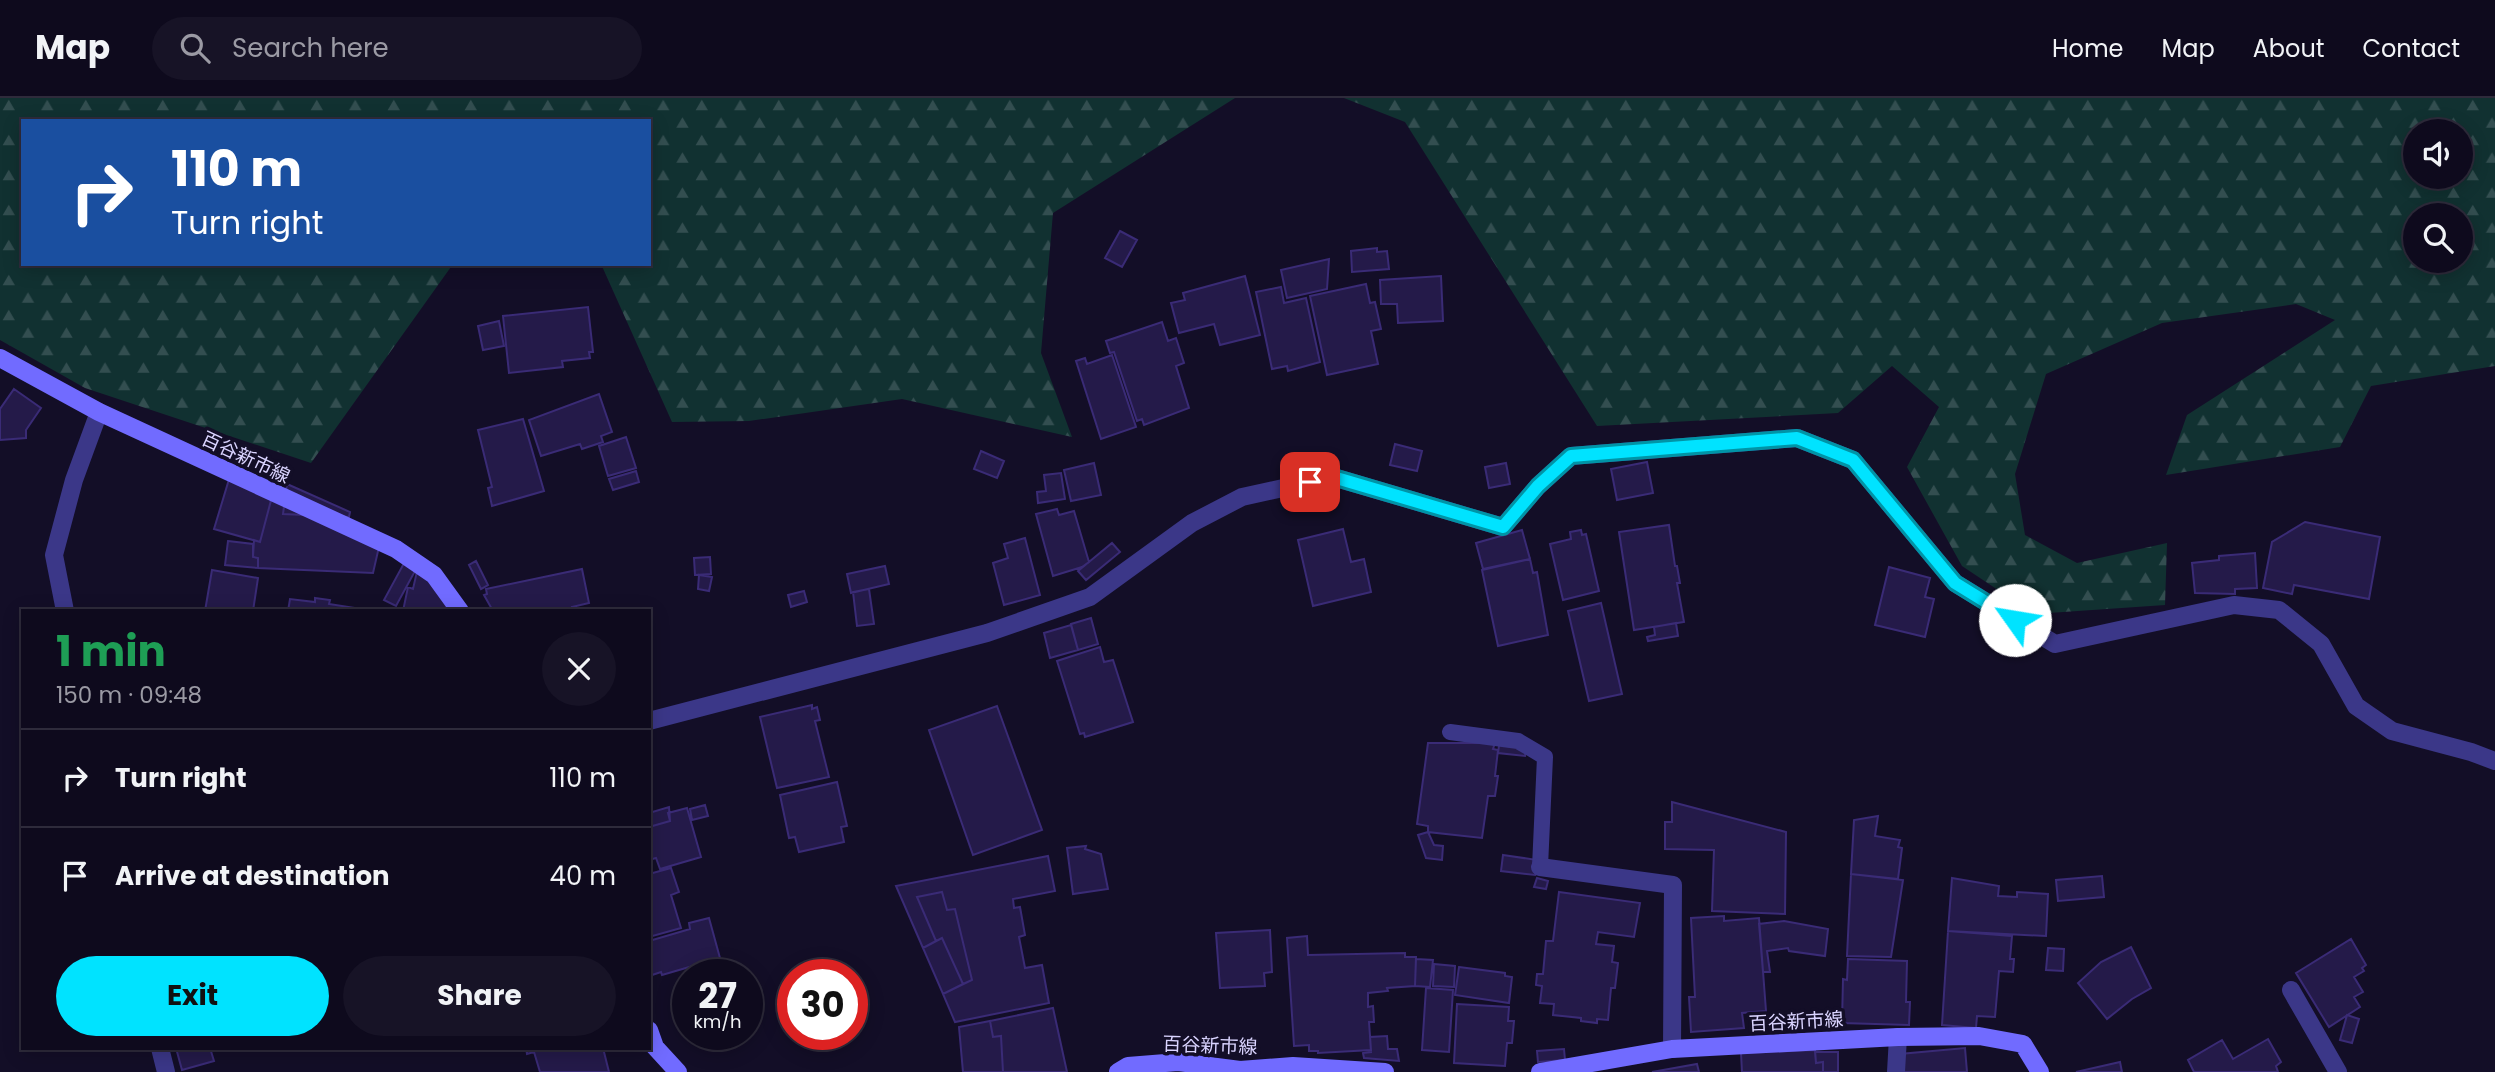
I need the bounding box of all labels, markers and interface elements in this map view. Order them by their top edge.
search box [152,17,642,80]
text: Map [35,24,110,71]
icon: search [176,29,214,67]
text: Search here [232,30,389,66]
text: Home [2052,32,2124,65]
text: Map [2162,32,2215,65]
text: About [2253,32,2324,65]
text: Contact [2362,32,2460,65]
map controls [2403,119,2473,273]
button: sound [2403,119,2473,189]
text: 110 m [171,135,302,203]
icon: right [56,147,147,238]
text: Turn right [171,200,323,245]
button: search [2403,203,2473,273]
street label: 百谷新市線 [197,425,295,490]
pin [1280,452,1340,512]
icon: arrive [1291,463,1329,501]
position arrow [1978,583,2052,657]
text: 1 min [56,622,166,681]
button: close [542,632,616,706]
text: 150 m · 09:48 [56,679,202,711]
icon: right [56,759,94,797]
text: Turn right [115,760,247,796]
text: 110 m [549,760,616,796]
icon: arrive [56,857,94,895]
text: Arrive at destination [115,858,390,894]
text: 40 m [550,858,616,894]
button: Exit [56,956,329,1036]
button: Share [343,956,616,1036]
speed limit sign: 30 [777,959,868,1050]
text: 27 [698,971,737,1020]
street label: 百谷新市線 [1748,1006,1844,1037]
text: km/h [694,1009,741,1034]
street label: 百谷新市線 [1162,1030,1258,1061]

